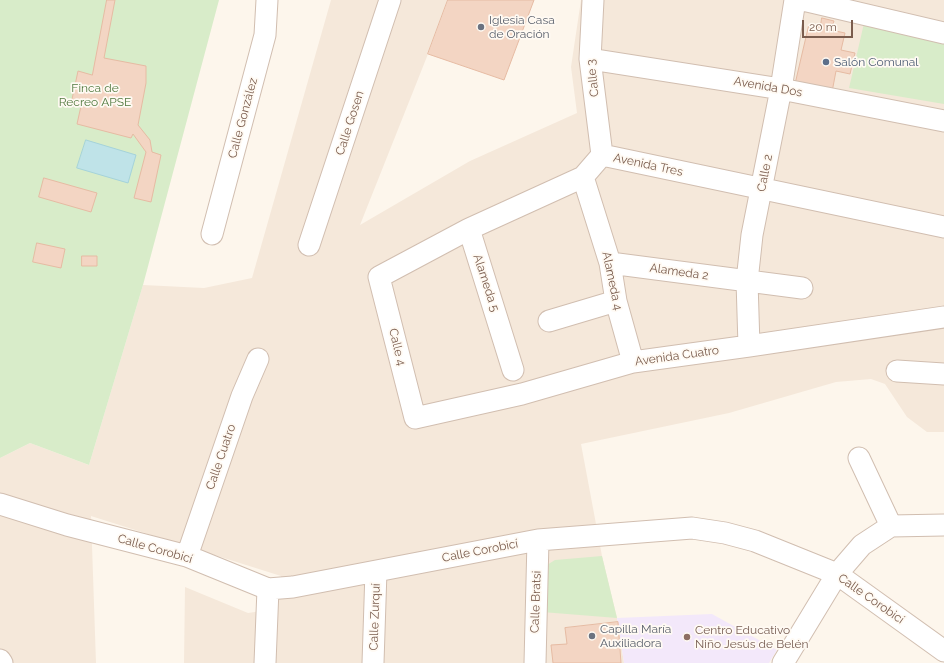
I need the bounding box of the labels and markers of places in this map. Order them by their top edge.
place label: Iglesia Casa de Oración [489,13,555,41]
marker: Iglesia Casa de Oración [476,22,486,32]
place label: Salón Comunal [834,55,919,69]
marker: Salón Comunal [821,57,831,67]
place label: Capilla María Auxiliadora [600,622,671,650]
place label: Centro Educativo Niño Jesús de Belén [695,623,808,651]
marker: Capilla María Auxiliadora [587,631,597,641]
marker: Centro Educativo Niño Jesús de Belén [682,632,692,642]

